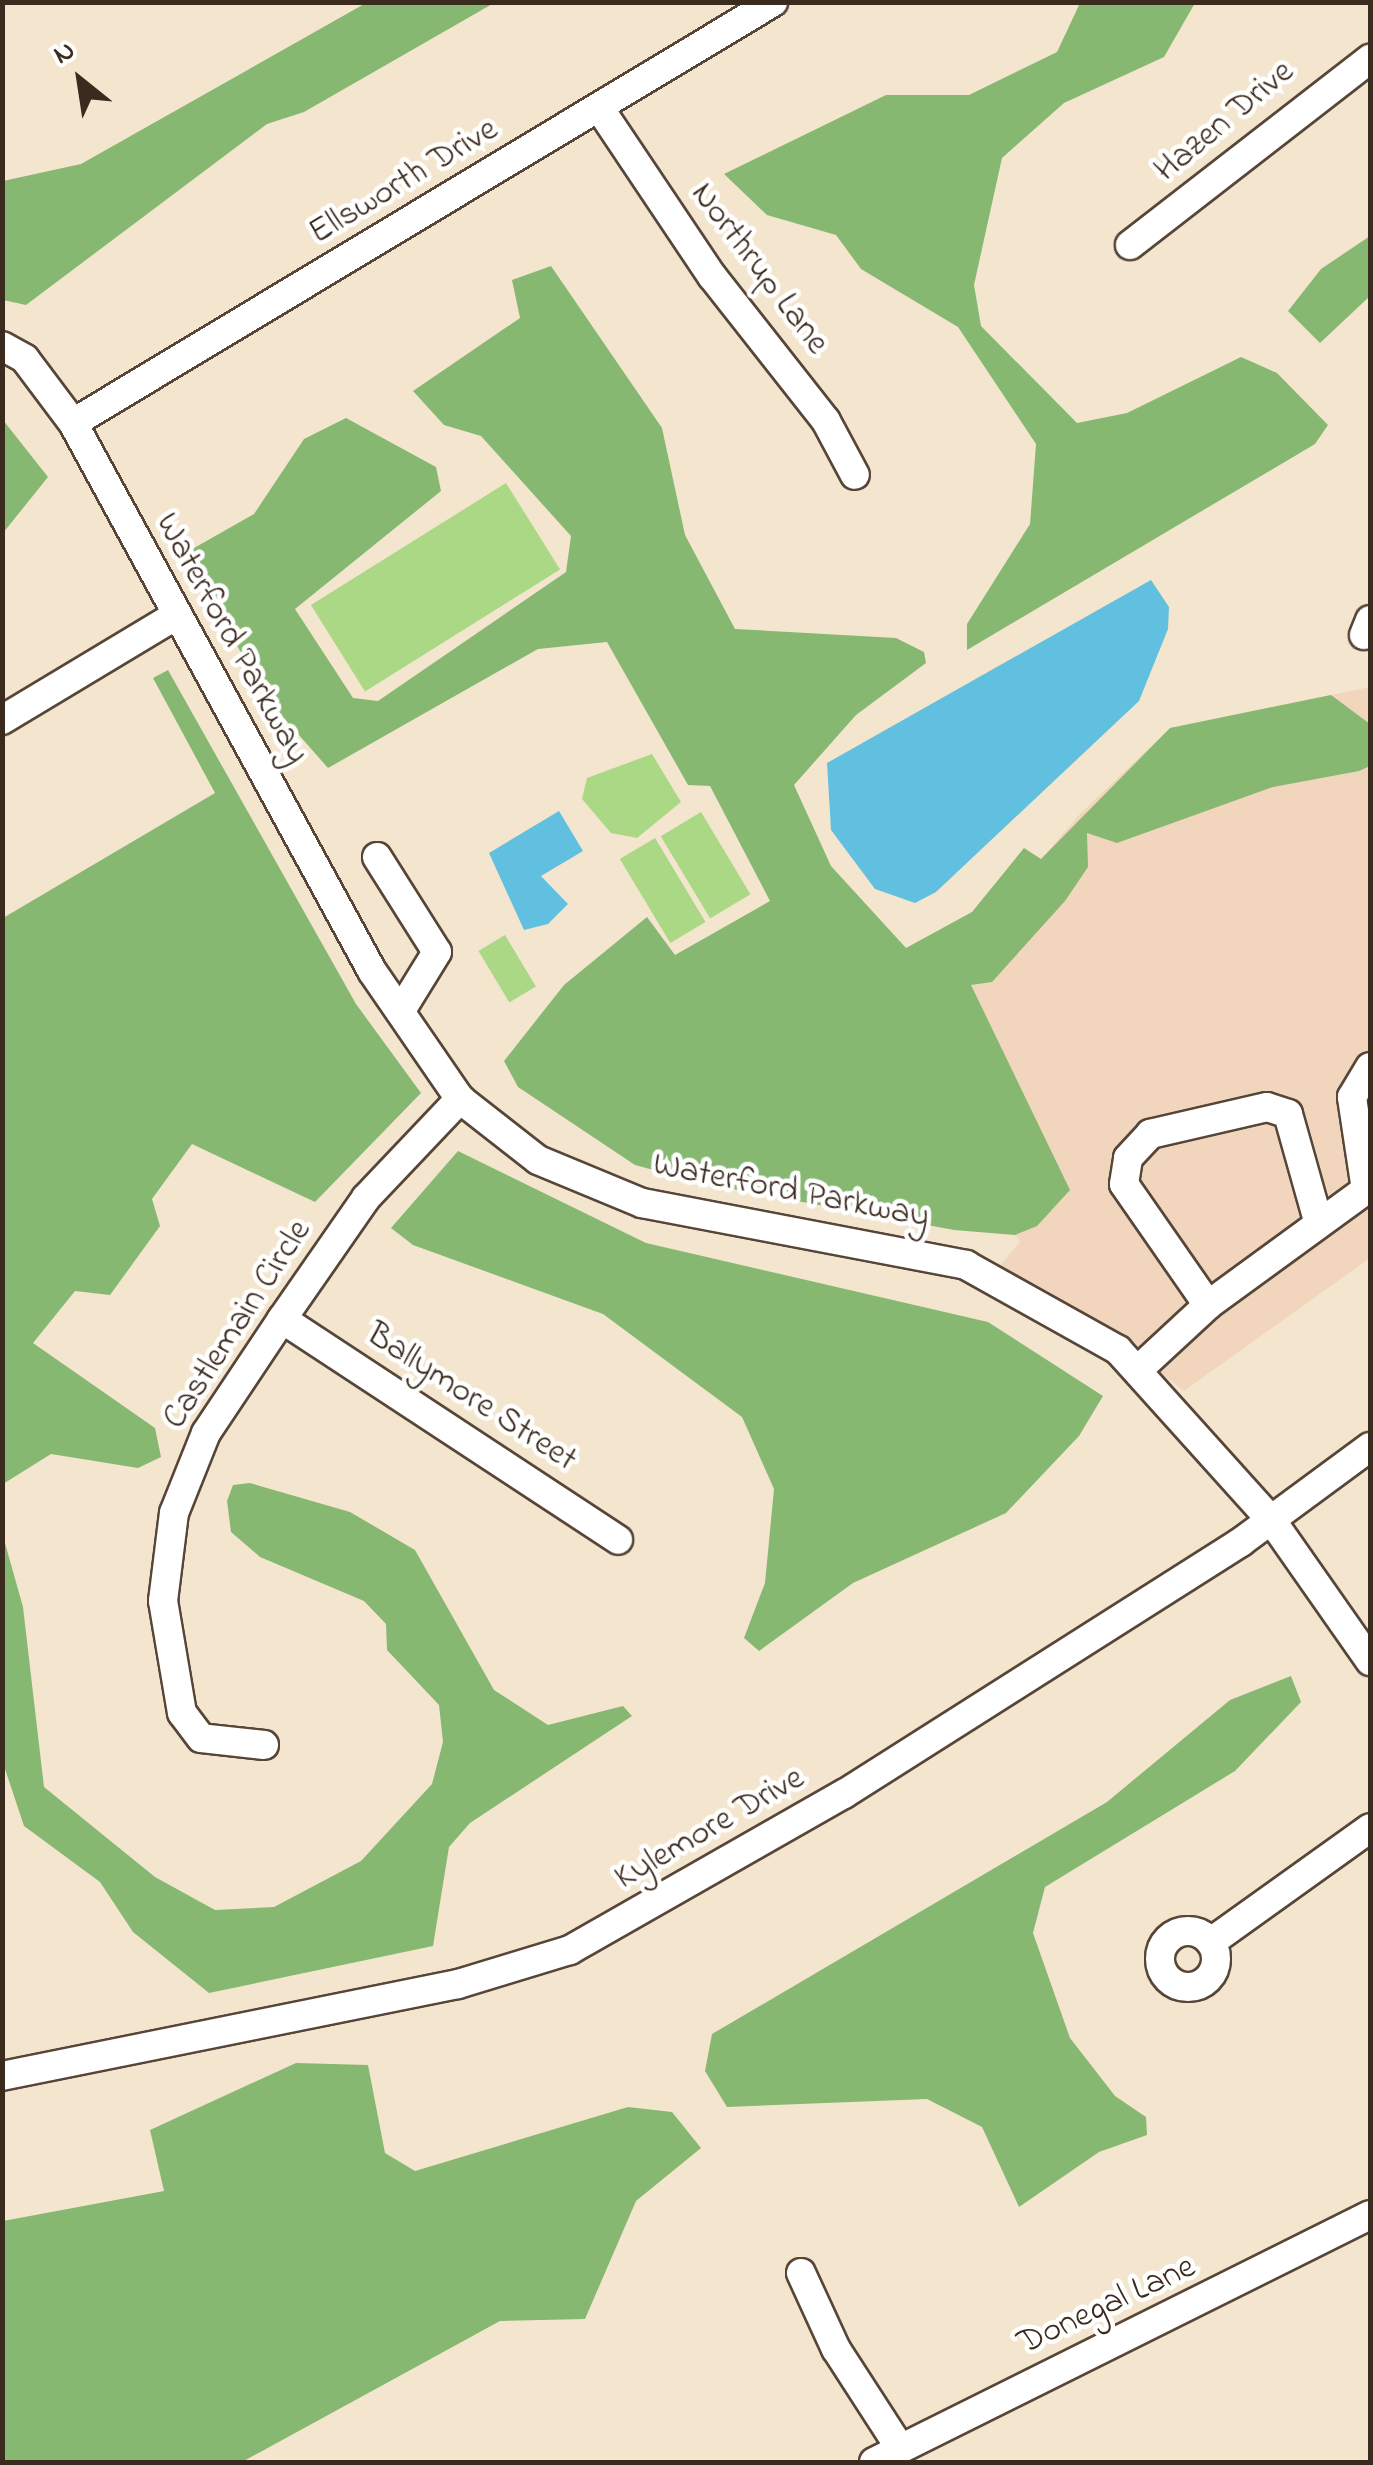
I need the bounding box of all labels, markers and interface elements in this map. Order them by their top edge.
north arrow [30,30,130,130]
text: N [46,31,83,76]
street label: Hazen Drive [1147,52,1303,192]
street label: Ellsworth Drive [302,109,506,255]
street label: Northrup Lane [681,175,837,363]
street label: Waterford Parkway [145,506,317,772]
street label: Waterford Parkway [649,1145,933,1239]
street label: Castlemain Circle [155,1212,321,1438]
street label: Ballymore Street [358,1314,584,1482]
street label: Kylemore Drive [608,1758,812,1900]
street label: Donegal Lane [1012,2247,1202,2365]

